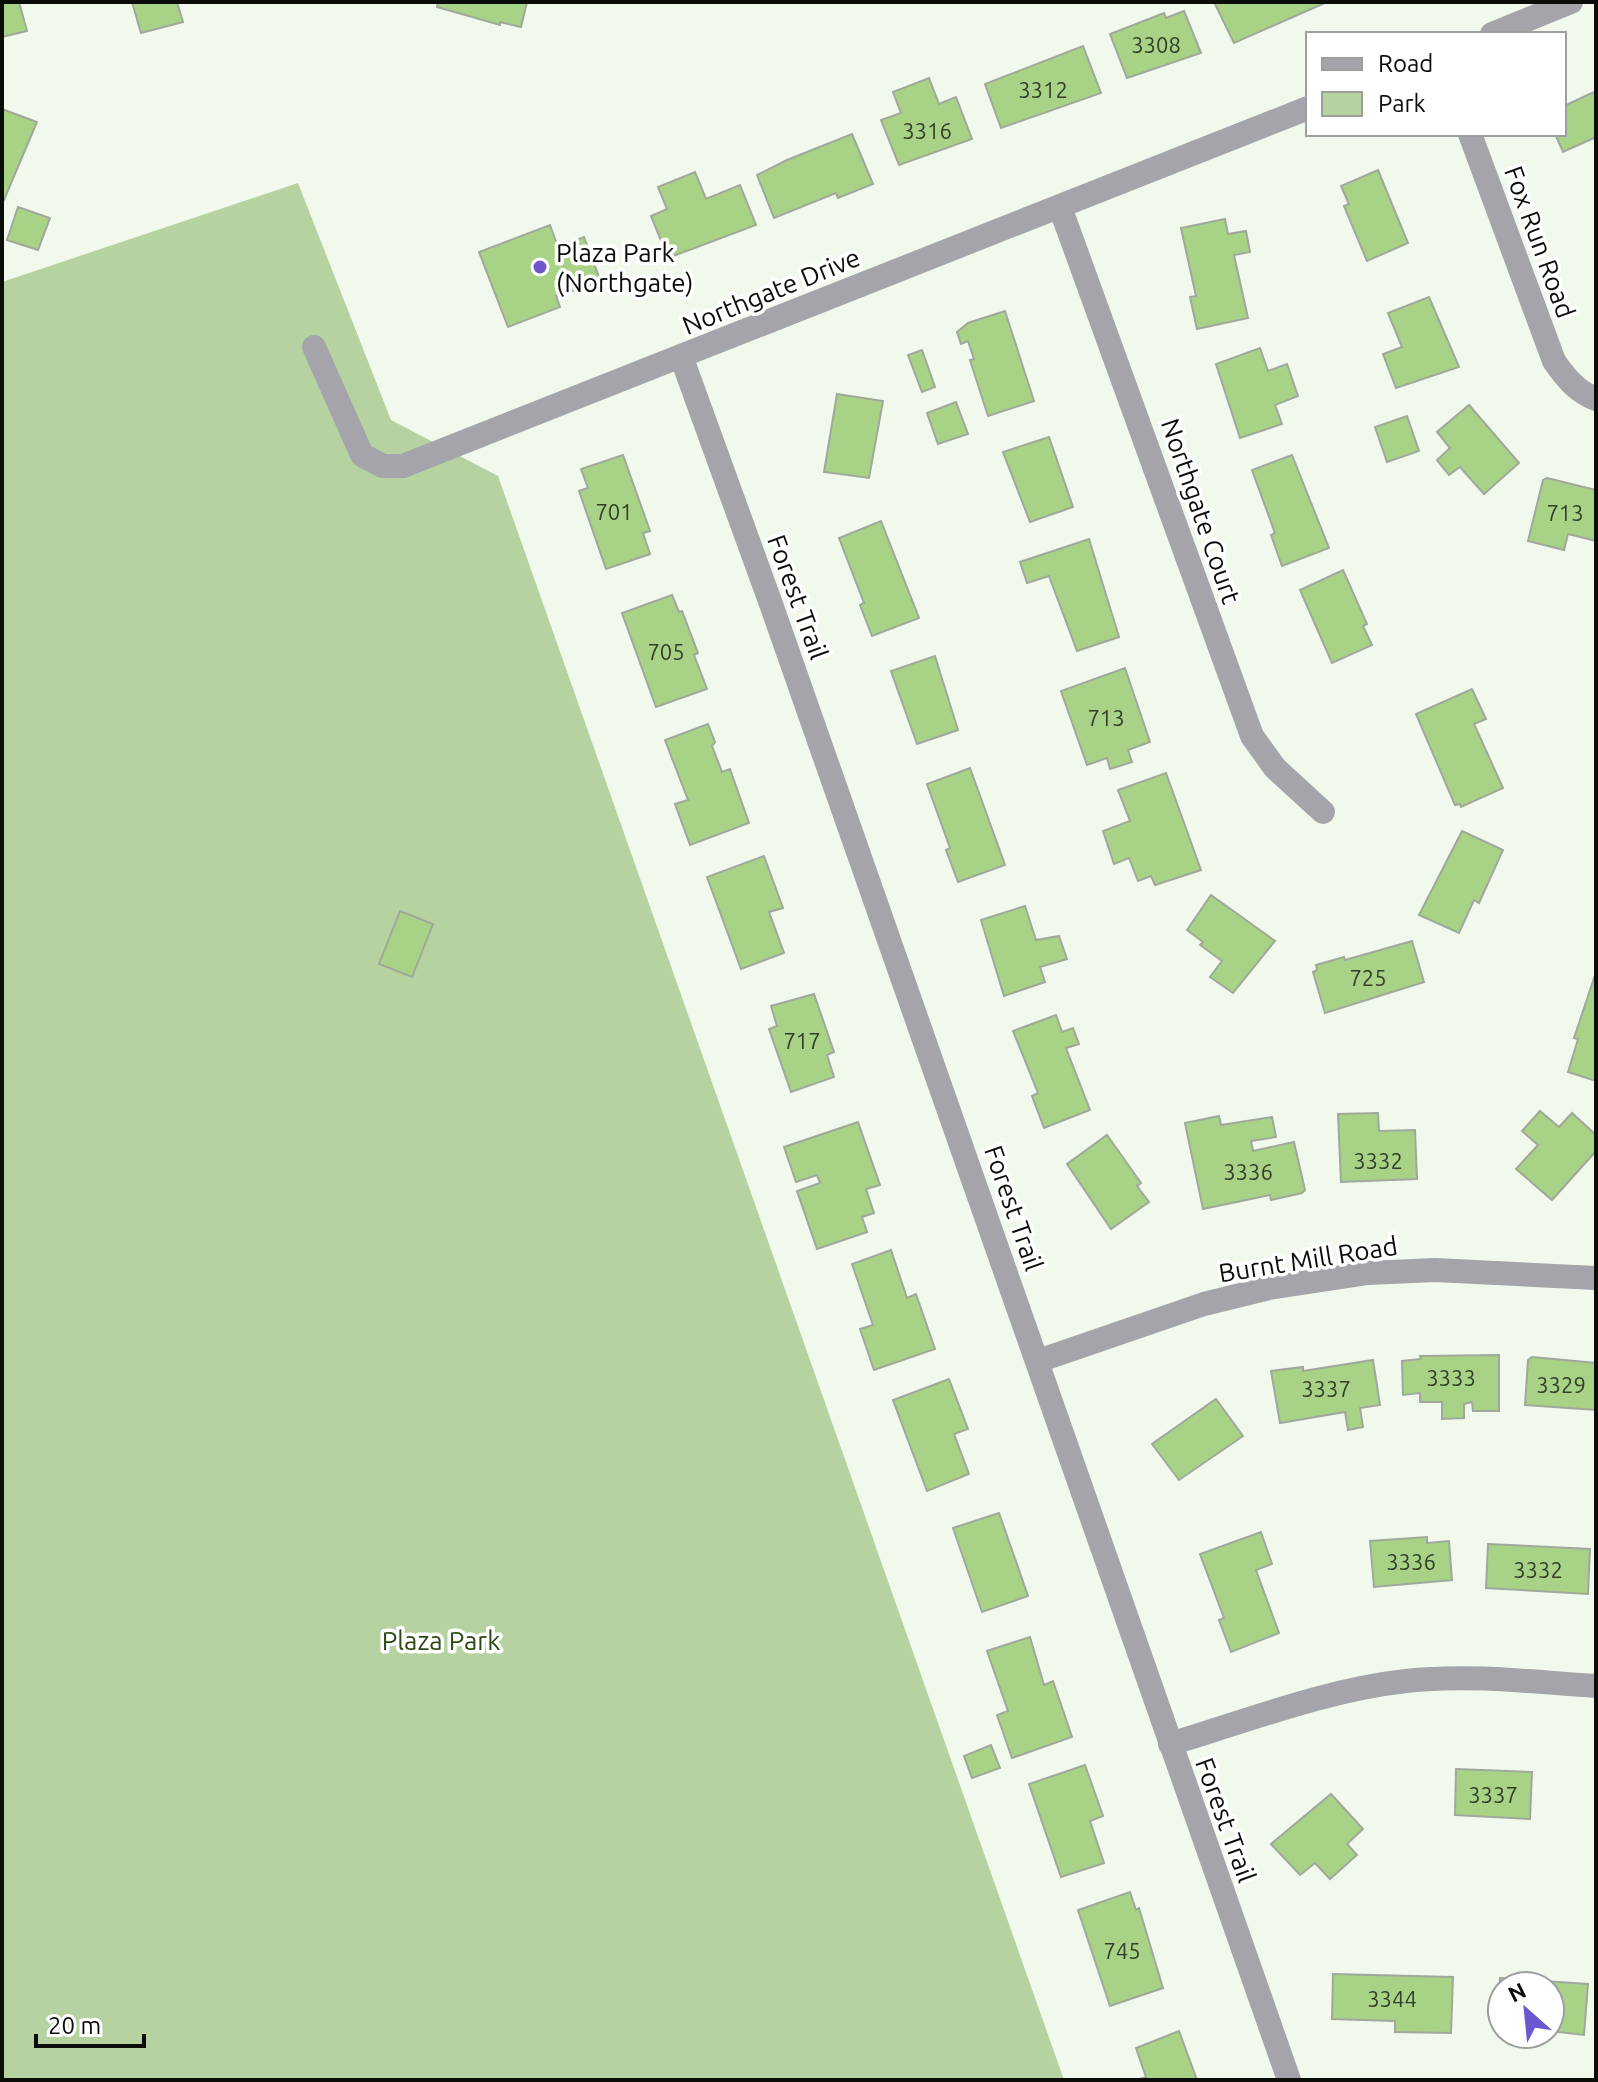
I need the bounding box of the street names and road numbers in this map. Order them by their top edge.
street label: Fox Run Road [1499,162,1581,322]
street label: Northgate Drive [678,242,864,340]
street label: Northgate Court [1156,415,1246,607]
street label: Forest Trail [762,531,834,663]
street label: Forest Trail [979,1142,1049,1275]
street label: Burnt Mill Road [1217,1231,1399,1287]
street label: Forest Trail [1190,1754,1262,1886]

